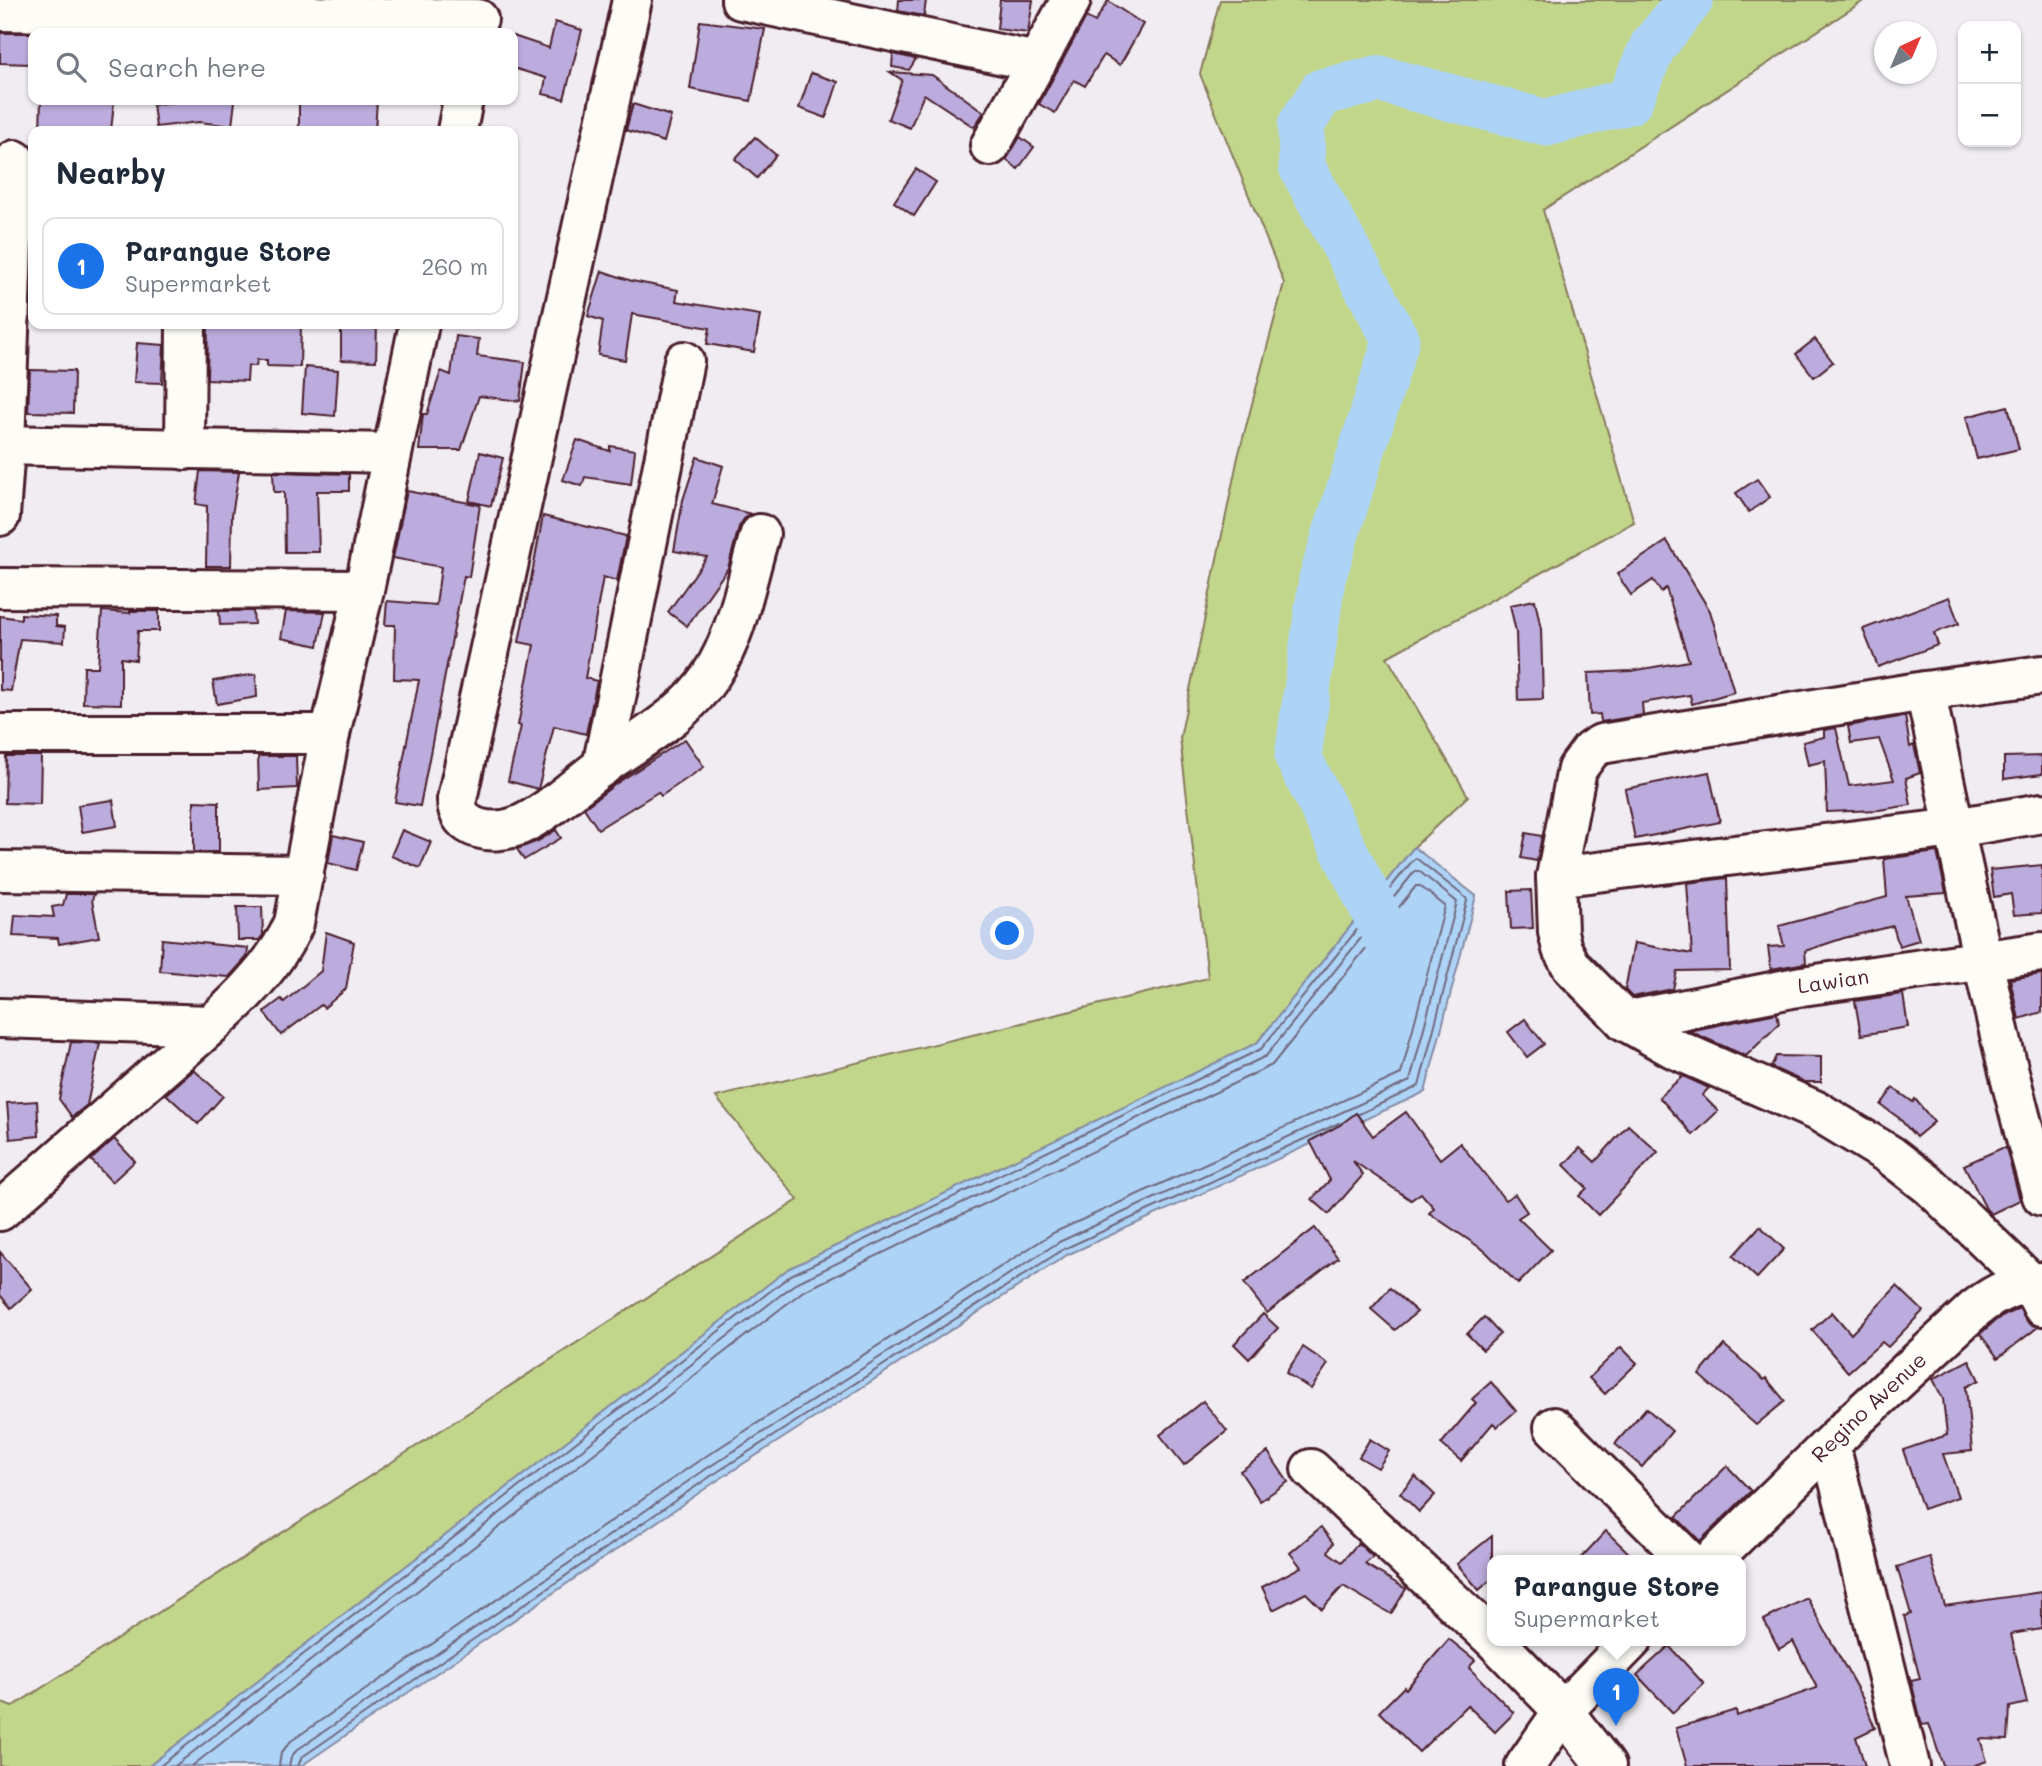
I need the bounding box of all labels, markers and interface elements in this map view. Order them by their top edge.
north arrow [1874,21,1937,84]
map controls [1958,21,2021,147]
button: + [1958,21,2021,84]
search box [28,28,518,105]
icon: search [52,48,90,86]
text: Search here [108,50,266,84]
button: − [1958,84,2021,147]
text: Nearby [56,152,166,192]
text: Parangue Store [125,234,331,268]
text: 1 [76,251,86,281]
text: 260 m [421,251,488,281]
text: Supermarket [125,268,271,298]
your location [990,916,1024,950]
street label: Lawian [1796,962,1870,998]
street label: Regino Avenue [1805,1346,1931,1467]
popup [1487,1555,1746,1646]
text: Parangue Store [1513,1569,1720,1603]
text: Supermarket [1513,1603,1660,1633]
pin: 1 [1593,1668,1639,1726]

